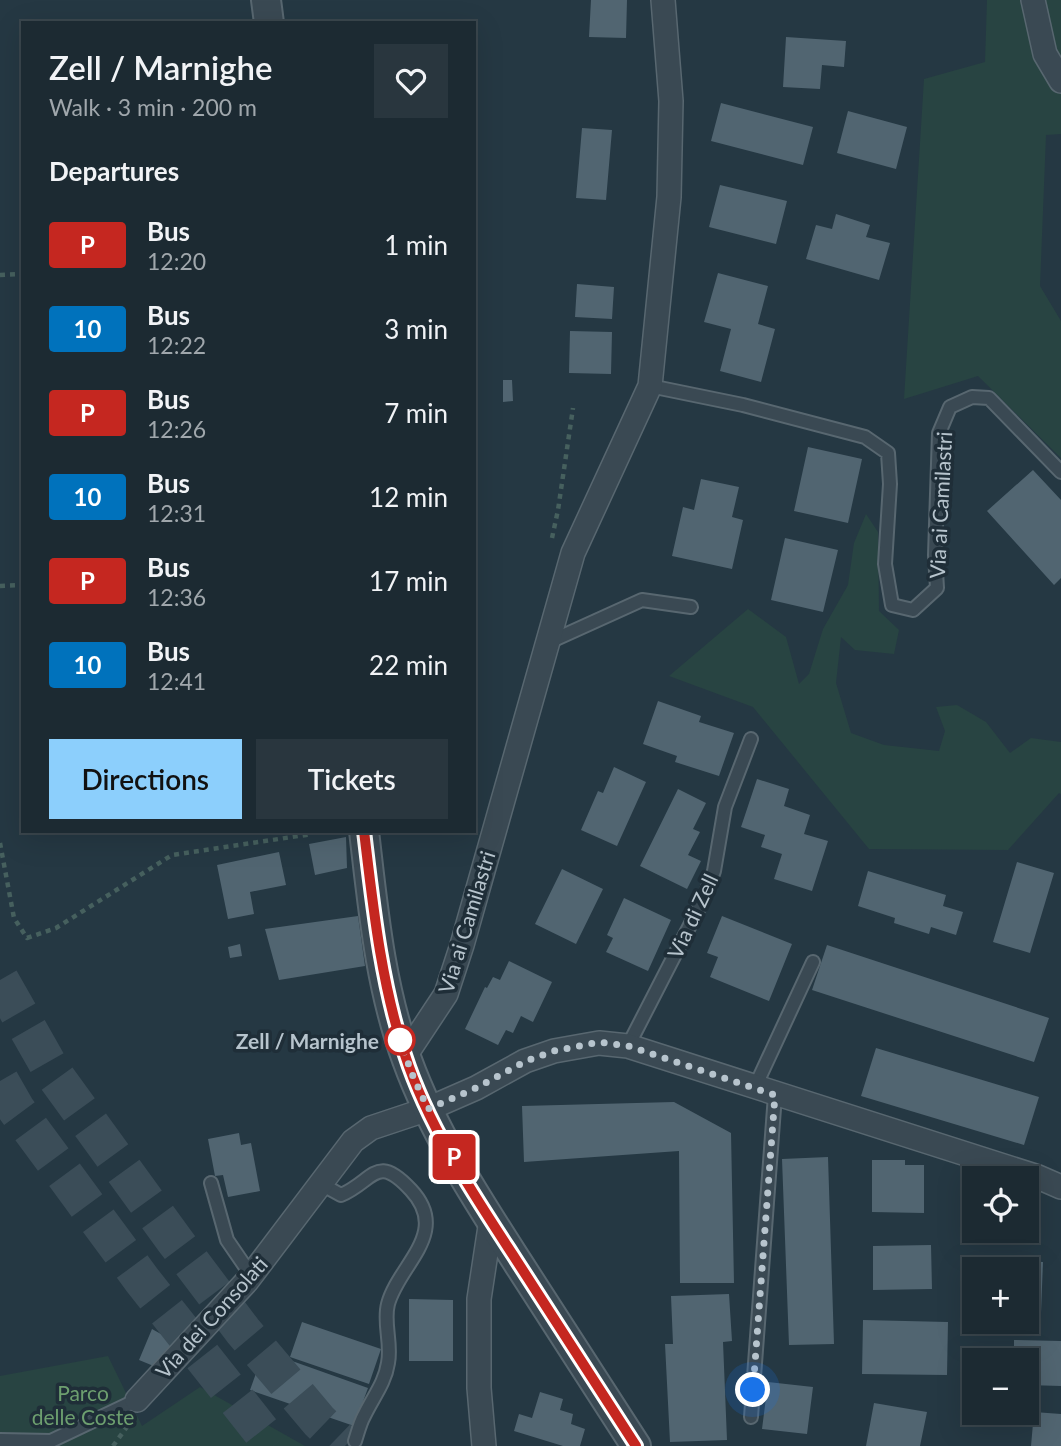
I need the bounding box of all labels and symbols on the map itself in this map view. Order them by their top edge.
street label: Via ai Camilastri [924,431,956,579]
street label: Via ai Camilastri [432,848,500,996]
street label: Via di Zell [662,870,722,962]
marker: Zell / Marnighe [385,1025,415,1055]
place label: Zell / Marnighe [236,1028,379,1053]
line badge: P [431,1134,477,1180]
street label: Via dei Consolati [150,1251,272,1383]
your location [735,1372,770,1407]
park label: Parco delle Coste [32,1380,134,1429]

